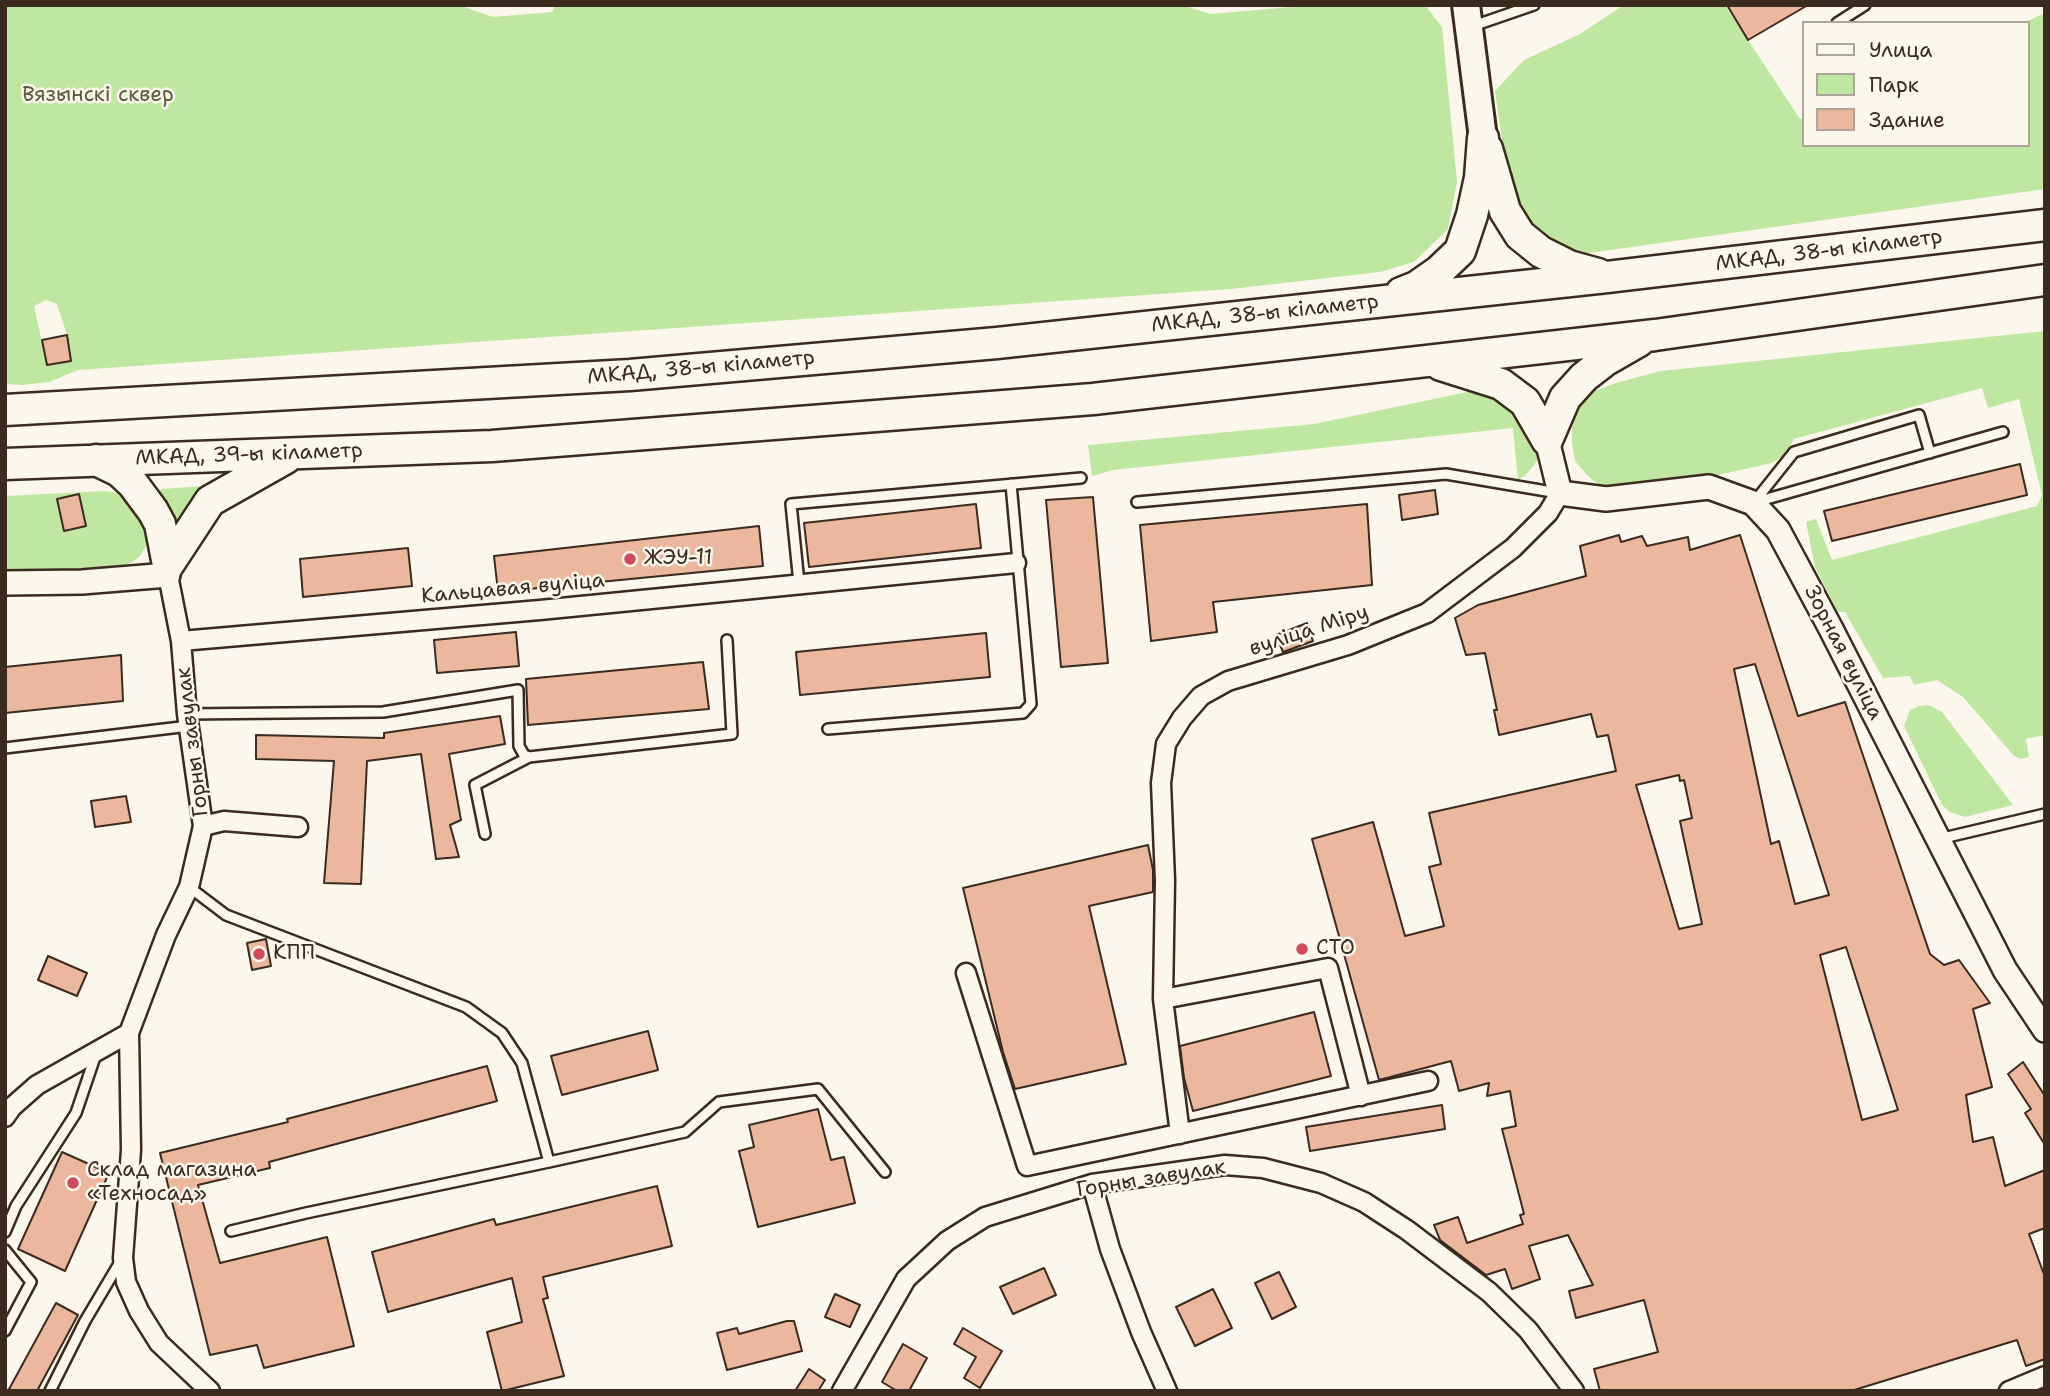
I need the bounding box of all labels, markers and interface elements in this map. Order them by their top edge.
legend [1801,21,2029,147]
text: Улица [1869,36,1932,64]
text: Парк [1869,71,1919,99]
park label: Вязынскі сквер [22,83,174,109]
text: Здание [1869,106,1945,134]
street label: МКАД, 38-ы кіламетр [1714,225,1944,277]
street label: МКАД, 38-ы кіламетр [1150,290,1380,338]
street label: МКАД, 38-ы кіламетр [586,345,816,391]
street label: МКАД, 39-ы кіламетр [135,438,363,472]
place label: ЖЭУ-11 [644,546,712,572]
marker: ЖЭУ-11 [622,551,638,567]
street label: Кальцавая вуліца [420,568,606,610]
street label: Зорная вуліца [1798,582,1888,724]
street label: вуліца Міру [1246,600,1372,662]
street label: Горны завулак [171,666,215,818]
place label: СТО [1316,936,1355,962]
place label: КПП [273,941,315,967]
marker: СТО [1294,941,1310,957]
marker: КПП [251,946,267,962]
street label: Горны завулак [1075,1155,1227,1203]
place label: Склад магазина «Техносад» [87,1158,256,1208]
marker: Склад магазина «Техносад» [65,1175,81,1191]

